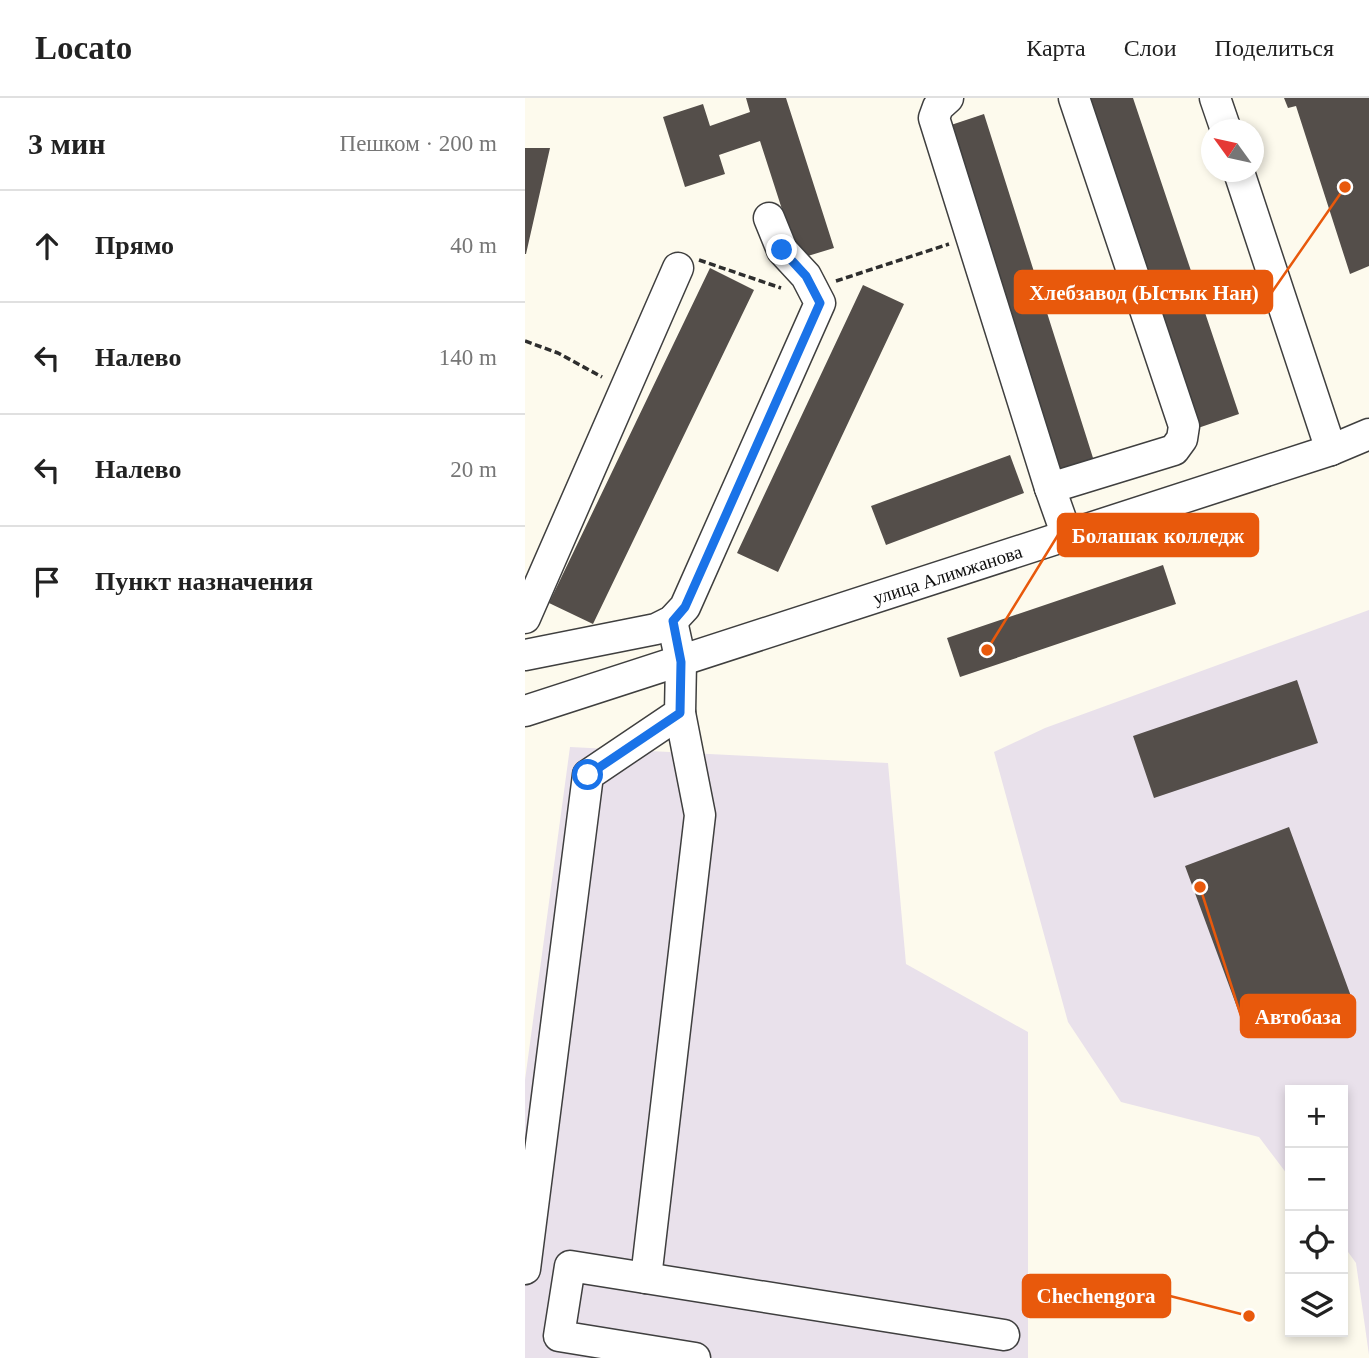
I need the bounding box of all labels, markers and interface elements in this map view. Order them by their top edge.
text: Locato [35,30,132,66]
text: Карта [1026,35,1086,61]
text: Слои [1124,35,1177,61]
text: Поделиться [1215,35,1334,61]
north arrow [1201,119,1264,182]
text: 3 мин [28,127,106,160]
text: Пешком · 200 m [340,131,497,156]
icon: ahead [28,227,66,265]
text: Прямо [95,231,174,260]
text: 40 m [450,233,497,258]
route end [766,234,797,265]
callout: Хлебзавод (Ыстык Нан) [1015,271,1272,313]
text: Хлебзавод (Ыстык Нан) [1029,281,1259,305]
icon: left [28,339,66,377]
text: Налево [95,343,181,372]
text: 140 m [439,345,497,370]
icon: left [28,451,66,489]
text: Налево [95,455,181,484]
text: 20 m [450,457,497,482]
callout: Болашак колледж [1058,514,1258,556]
text: Болашак колледж [1072,524,1245,548]
street label: улица Алимжанова [870,541,1025,609]
icon: arrive [28,563,66,601]
text: Пункт назначения [95,567,313,596]
route start [572,759,603,790]
callout: Автобаза [1241,995,1355,1037]
text: Автобаза [1255,1005,1342,1029]
map controls [1285,1085,1348,1337]
button: + [1285,1085,1348,1148]
button: − [1285,1148,1348,1211]
button: locate [1285,1211,1348,1274]
button: layers [1285,1274,1348,1337]
callout: Chechengora [1023,1275,1170,1317]
text: Chechengora [1037,1284,1156,1308]

